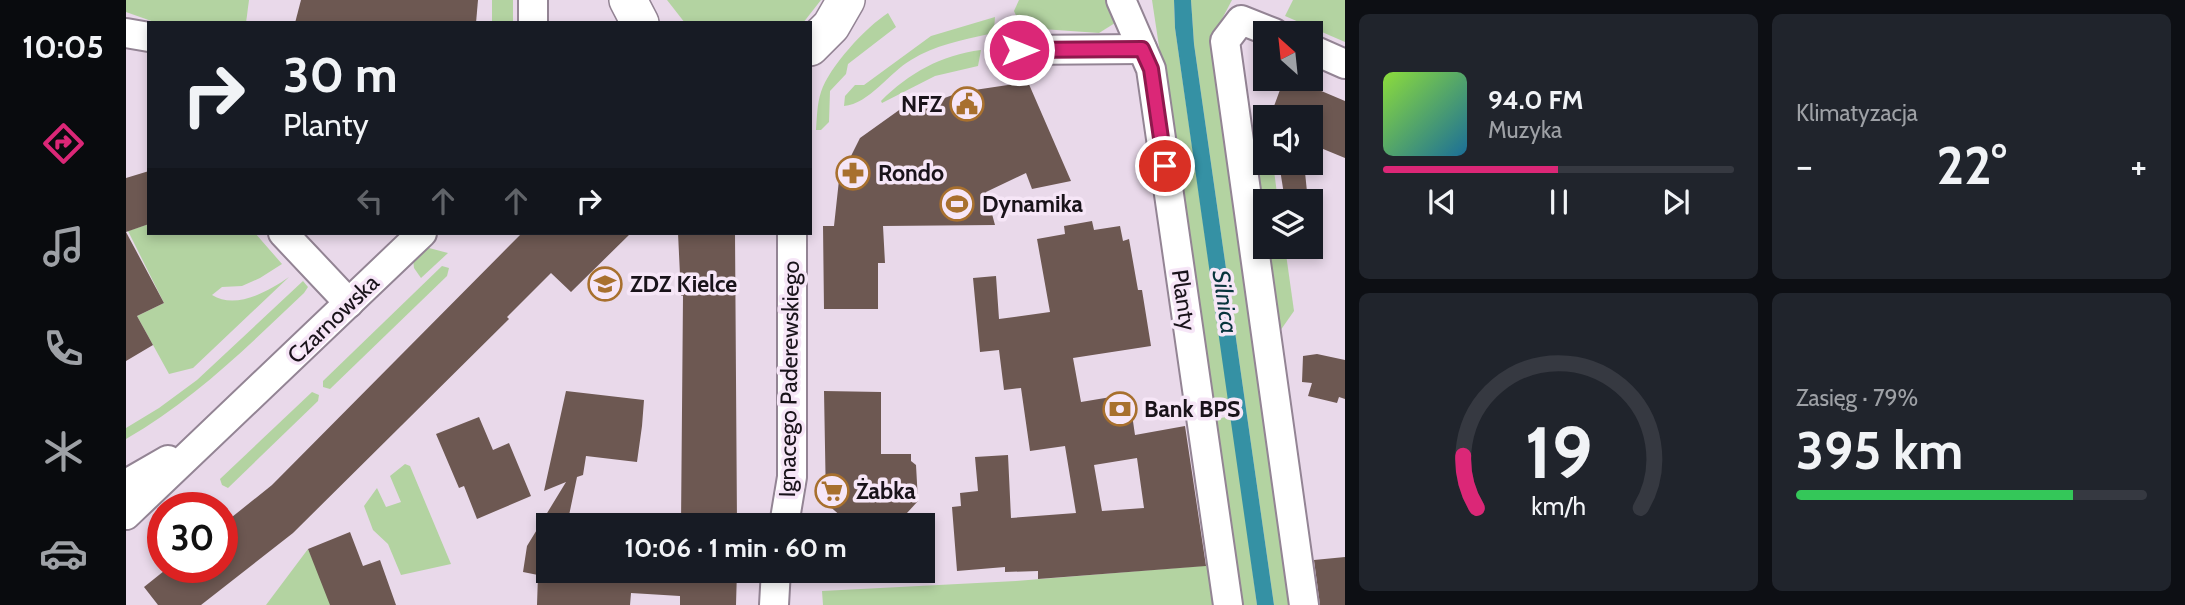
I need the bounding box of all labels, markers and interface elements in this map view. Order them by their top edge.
position arrow [982,13,1056,87]
north arrow [1253,21,1323,91]
map controls [1253,21,1323,259]
text: 10:05 [22,27,104,66]
text: 30 m [283,45,398,104]
icon: right [168,49,259,140]
text: 94.0 FM [1488,84,1583,116]
public building icon: NFZ [948,85,986,123]
place label: NFZ [901,90,942,118]
text: Klimatyzacja [1796,99,1918,127]
text: Planty [283,105,369,144]
button: sound [1253,105,1323,175]
text: Muzyka [1488,116,1562,144]
icon: directions [39,119,88,168]
text: 22° [1936,134,2007,197]
pin [1135,136,1195,196]
text: − [1796,142,1813,189]
text: + [2130,142,2147,189]
icon: arrive [1146,147,1184,185]
pharmacy icon: Rondo [834,154,872,192]
place label: Rondo [878,159,944,187]
icon: left [351,182,389,220]
icon: ahead [424,182,462,220]
icon: ahead [497,182,535,220]
icon: right [570,182,608,220]
icon: previous [1423,183,1461,221]
icon: pause [1540,183,1578,221]
icon: next [1657,183,1695,221]
sports icon: Dynamika [938,185,976,223]
button: layers [1253,189,1323,259]
place label: Dynamika [982,190,1084,218]
icon: music [39,222,88,271]
street label: Ignacego Paderewskiego [773,260,805,498]
school or university icon: ZDZ Kielce [586,265,624,303]
street label: Planty [1166,268,1202,333]
water label: Silnica [1207,268,1244,336]
street label: Czarnowska [282,269,384,369]
place label: ZDZ Kielce [630,270,737,298]
icon: phone [39,324,88,373]
text: Zasięg · 79% [1796,384,1918,412]
bank icon: Bank BPS [1101,390,1139,428]
place label: Bank BPS [1144,395,1240,423]
text: 19 [1525,408,1592,496]
text: 395 km [1796,419,1963,482]
icon: climate [39,427,88,476]
supermarket icon: Żabka [813,472,851,510]
place label: Żabka [856,477,916,505]
text: km/h [1531,491,1586,521]
speed limit sign: 30 [147,492,238,583]
icon: car [39,529,88,578]
text: 10:06 · 1 min · 60 m [624,532,847,564]

